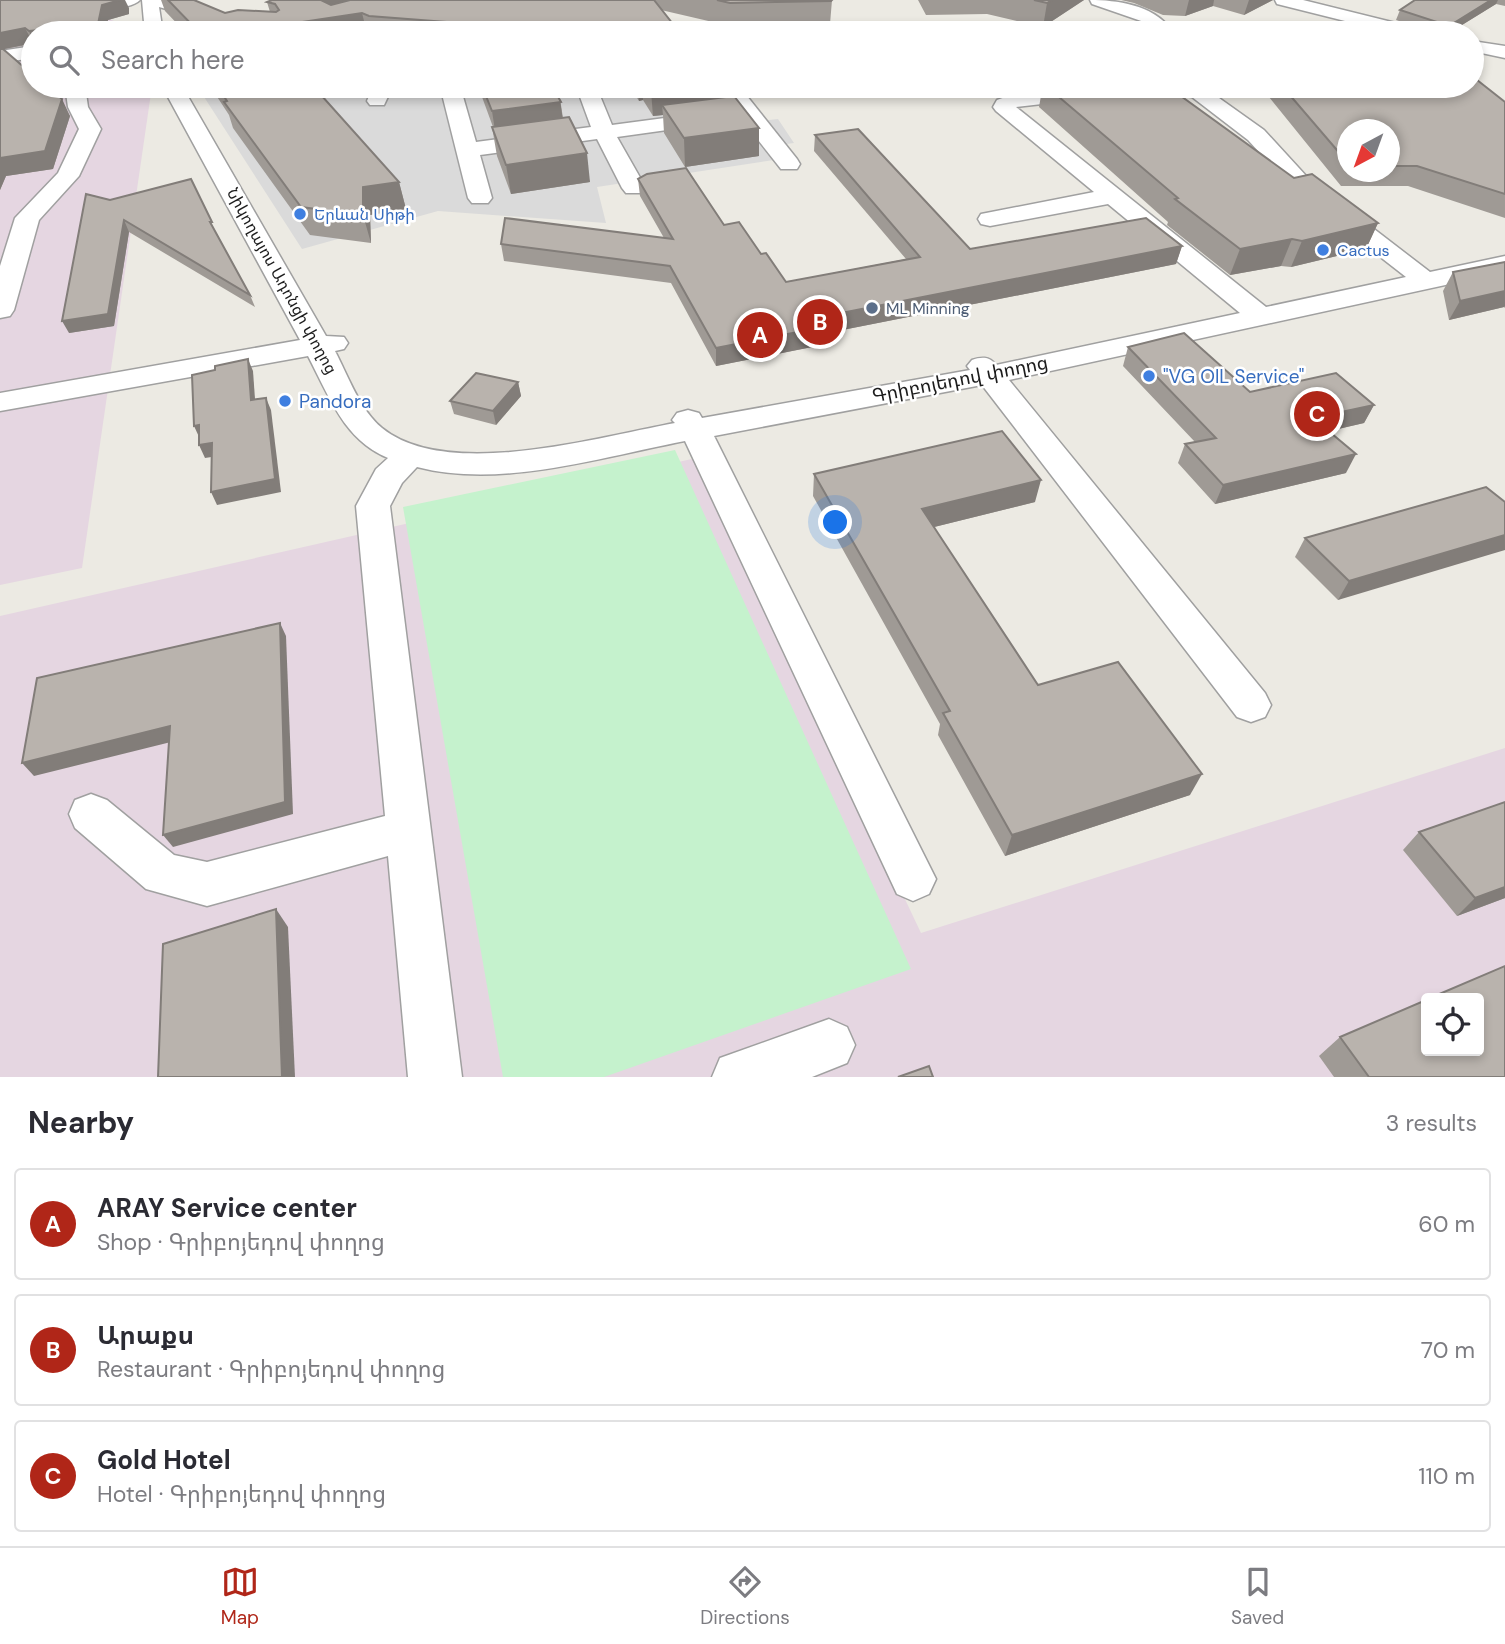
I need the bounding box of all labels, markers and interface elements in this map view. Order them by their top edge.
search box [21,21,1484,98]
icon: search [45,41,83,79]
text: Search here [101,43,244,77]
north arrow [1337,119,1400,182]
street label: Նիկողայոս Ադոնցի փողոց [222,184,342,378]
place label: Երևան Սիթի [314,204,415,225]
marker: Երևան Սիթի [292,206,308,222]
place label: Cactus [1337,240,1390,261]
marker: Cactus [1315,242,1331,258]
pin: B [797,296,843,348]
place label: ML Minning [886,298,970,319]
marker: ML Minning [864,300,880,316]
pin: A [737,309,783,361]
street label: Գրիբոյեդով փողոց [870,350,1050,408]
place label: "VG OIL Service" [1163,364,1304,389]
marker: "VG OIL Service" [1141,368,1157,384]
pin: C [1294,388,1340,440]
place label: Pandora [299,389,371,414]
marker: Pandora [277,393,293,409]
your location [818,505,852,539]
map controls [1421,993,1484,1056]
button: locate [1421,993,1484,1056]
text: Nearby [28,1103,134,1142]
text: 3 results [1386,1108,1477,1138]
text: ARAY Service center [97,1191,357,1225]
text: A [45,1209,61,1239]
text: 60 m [1418,1209,1475,1239]
text: Shop · Գրիբոյեդով փողոց [97,1227,385,1257]
text: Արաքս [97,1318,194,1352]
text: B [46,1335,60,1365]
text: 70 m [1421,1335,1475,1365]
text: Restaurant · Գրիբոյեդով փողոց [97,1354,445,1384]
text: Gold Hotel [97,1443,231,1477]
text: C [45,1461,61,1491]
text: 110 m [1418,1461,1475,1491]
text: Hotel · Գրիբոյեդով փողոց [97,1479,386,1509]
tab: Map [221,1563,259,1630]
tab: Directions [700,1563,790,1630]
tab: Saved [1231,1563,1284,1630]

